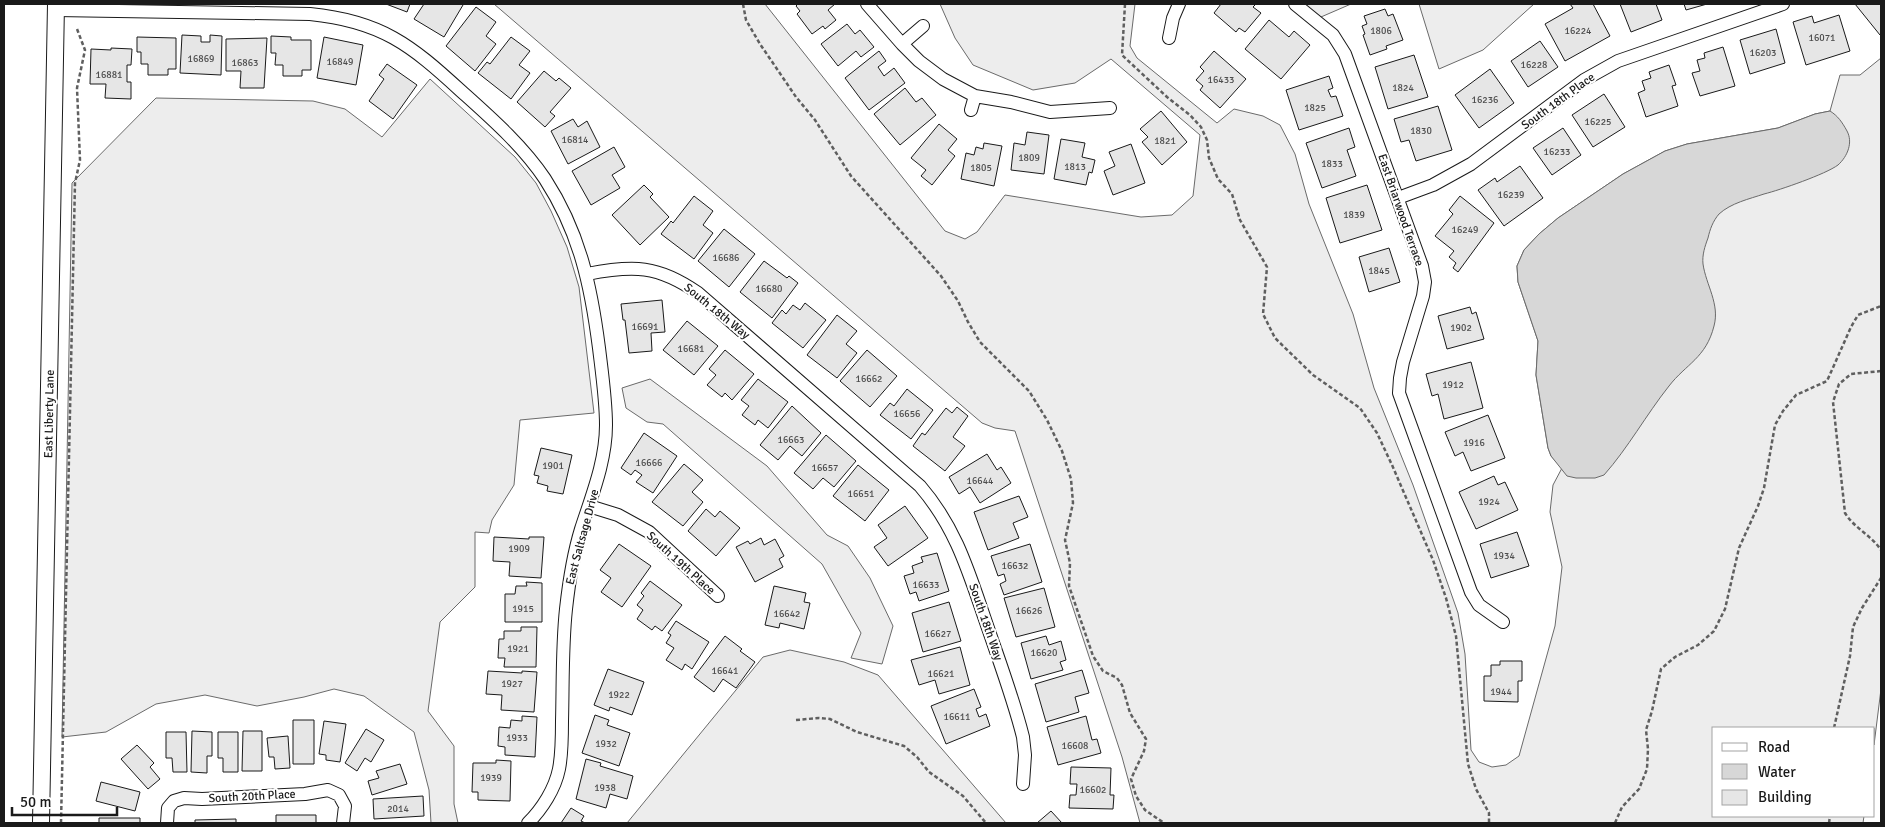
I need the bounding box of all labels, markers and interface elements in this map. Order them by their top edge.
house number: 1806 [1370,25,1392,37]
house number: 16224 [1564,25,1592,37]
house number: 16071 [1808,32,1836,44]
house number: 16203 [1749,47,1777,59]
house number: 16869 [187,53,215,65]
house number: 16849 [326,56,354,68]
house number: 16863 [231,57,259,69]
house number: 16228 [1520,59,1548,71]
house number: 16881 [95,69,123,81]
street label: South 18th Place [1519,70,1598,133]
house number: 16433 [1207,74,1235,86]
house number: 1824 [1392,82,1414,94]
house number: 16236 [1471,94,1499,106]
house number: 1825 [1304,102,1326,114]
house number: 16225 [1584,116,1612,128]
house number: 1830 [1410,125,1432,137]
house number: 16814 [561,134,589,146]
house number: 1821 [1154,135,1176,147]
house number: 16233 [1543,146,1571,158]
house number: 1809 [1018,152,1040,164]
street label: East Briarwood Terrace [1374,152,1427,268]
house number: 1833 [1321,158,1343,170]
house number: 1813 [1064,161,1086,173]
house number: 1805 [970,162,992,174]
house number: 16239 [1497,189,1525,201]
house number: 1839 [1343,209,1365,221]
house number: 16249 [1451,224,1479,236]
house number: 16686 [712,252,740,264]
house number: 1845 [1368,265,1390,277]
street label: South 18th Way [681,280,753,343]
house number: 16680 [755,283,783,295]
house number: 16691 [631,321,659,333]
house number: 1902 [1450,322,1472,334]
house number: 16681 [677,343,705,355]
street label: East Liberty Lane [41,370,58,458]
house number: 16662 [855,373,883,385]
house number: 1912 [1442,379,1464,391]
house number: 16656 [893,408,921,420]
house number: 16663 [777,434,805,446]
house number: 1916 [1463,437,1485,449]
house number: 16666 [635,457,663,469]
house number: 1901 [542,460,564,472]
house number: 16657 [811,462,839,474]
house number: 16644 [966,475,994,487]
street label: East Saltsage Drive [563,488,602,587]
house number: 16651 [847,488,875,500]
house number: 1924 [1478,496,1500,508]
street label: South 19th Place [643,529,718,598]
house number: 1909 [508,543,530,555]
house number: 1934 [1493,550,1515,562]
house number: 16632 [1001,560,1029,572]
house number: 16633 [912,579,940,591]
street label: South 18th Way [965,582,1006,663]
house number: 1915 [512,603,534,615]
house number: 16626 [1015,605,1043,617]
house number: 16642 [773,608,801,620]
house number: 16627 [924,628,952,640]
house number: 1921 [507,643,529,655]
house number: 16620 [1030,647,1058,659]
house number: 16641 [711,665,739,677]
house number: 16621 [927,668,955,680]
house number: 1927 [501,678,523,690]
house number: 1944 [1490,686,1512,698]
house number: 1922 [608,689,630,701]
house number: 16611 [943,711,971,723]
legend [1712,727,1875,817]
house number: 1933 [506,732,528,744]
house number: 1932 [595,738,617,750]
text: Road [1758,738,1790,756]
house number: 16608 [1061,740,1089,752]
text: Water [1758,763,1796,781]
house number: 1939 [480,772,502,784]
house number: 1938 [594,782,616,794]
scale bar [12,784,118,816]
house number: 16602 [1079,784,1107,796]
street label: South 20th Place [208,787,296,806]
text: Building [1758,788,1812,806]
text: 50 m [20,793,51,811]
house number: 2014 [387,803,409,815]

